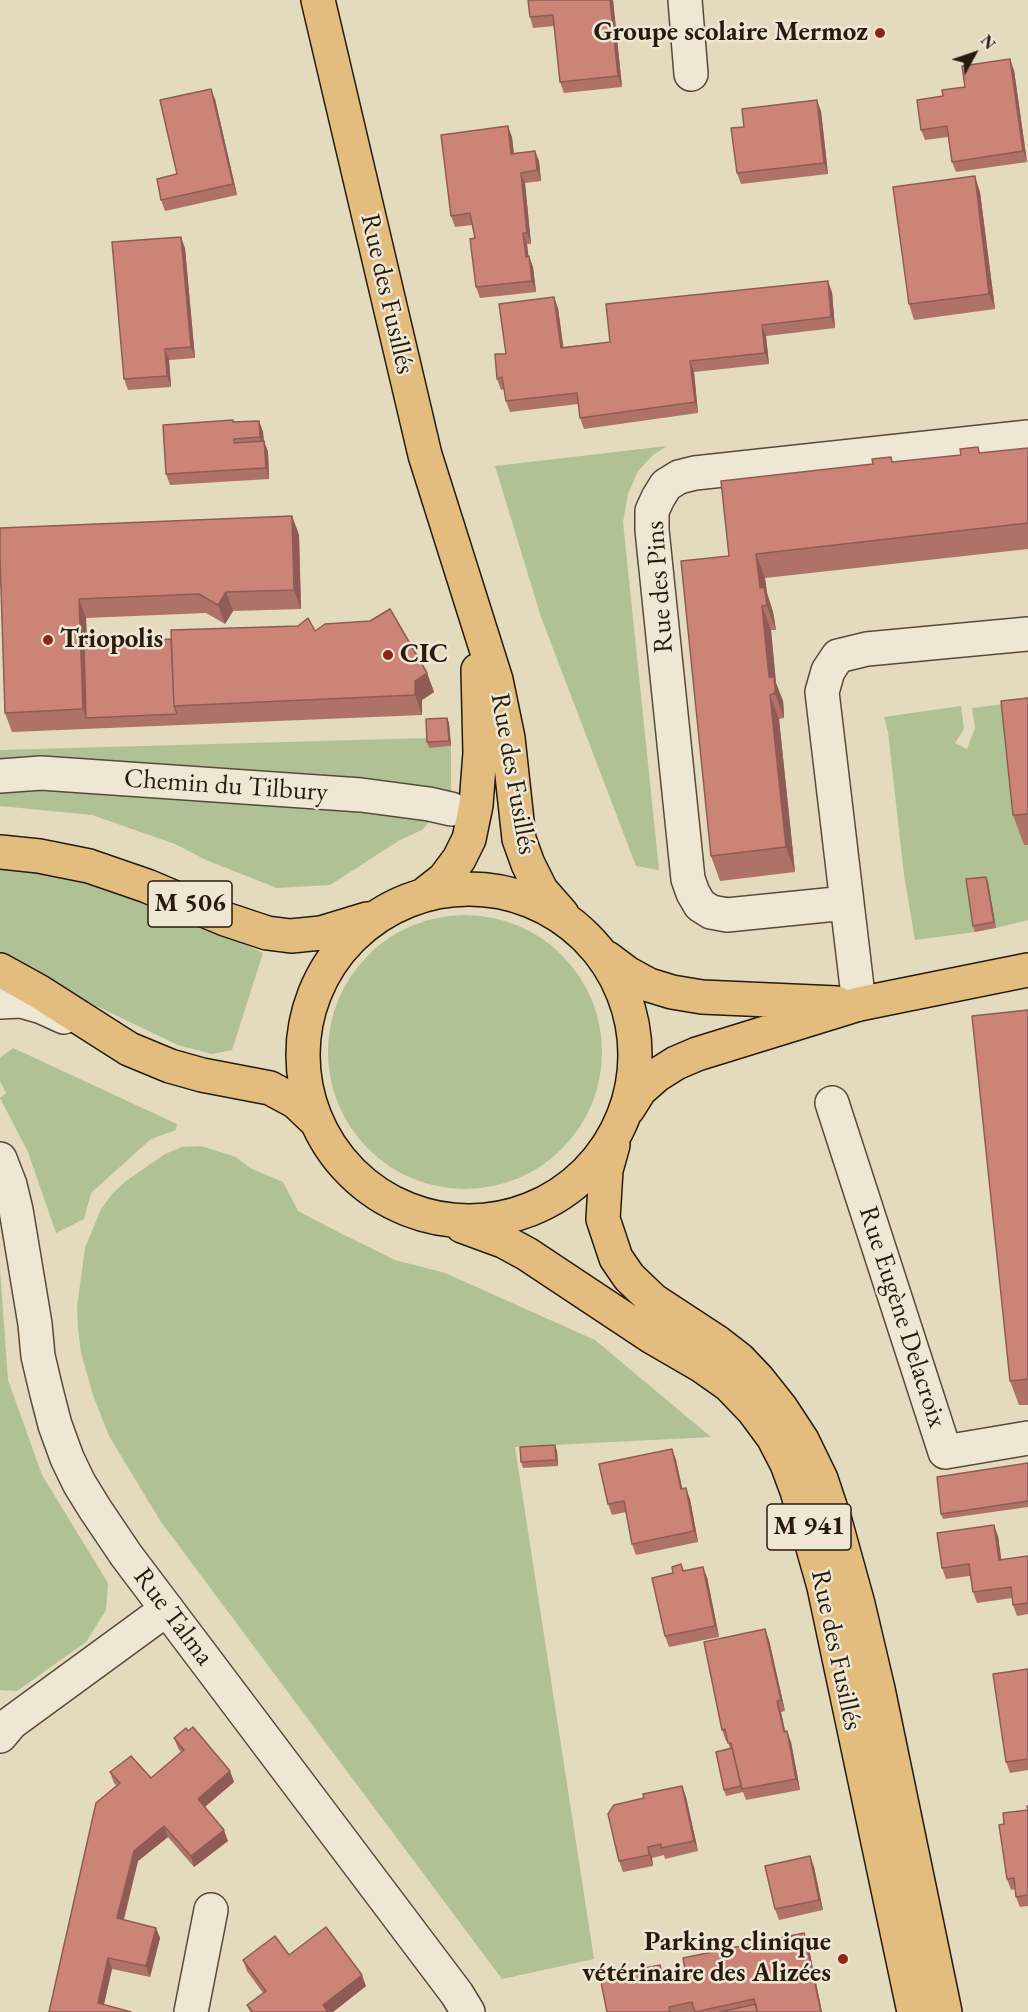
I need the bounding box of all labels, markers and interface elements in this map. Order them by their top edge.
place label: Groupe scolaire Mermoz [593,17,868,49]
north arrow [944,24,1004,84]
marker: Groupe scolaire Mermoz [873,26,887,40]
text: N [976,30,1000,54]
street label: Rue des Fusillés [353,211,421,377]
street label: Rue des Pins [639,520,681,654]
place label: Triopolis [60,624,163,656]
marker: Triopolis [41,633,55,647]
place label: CIC [400,639,448,671]
marker: CIC [381,648,395,662]
street label: Rue des Fusillés [483,691,543,857]
street label: Chemin du Tilbury [123,763,329,809]
road number: M 506 [148,881,232,927]
street label: Rue Eugène Delacroix [851,1202,953,1432]
road number: M 941 [767,1504,851,1550]
street label: Rue Talma [126,1562,220,1672]
street label: Rue des Fusillés [803,1567,869,1733]
place label: Parking clinique vétérinaire des Alizées [582,1927,831,1990]
marker: Parking clinique vétérinaire des Alizées [836,1952,850,1966]

